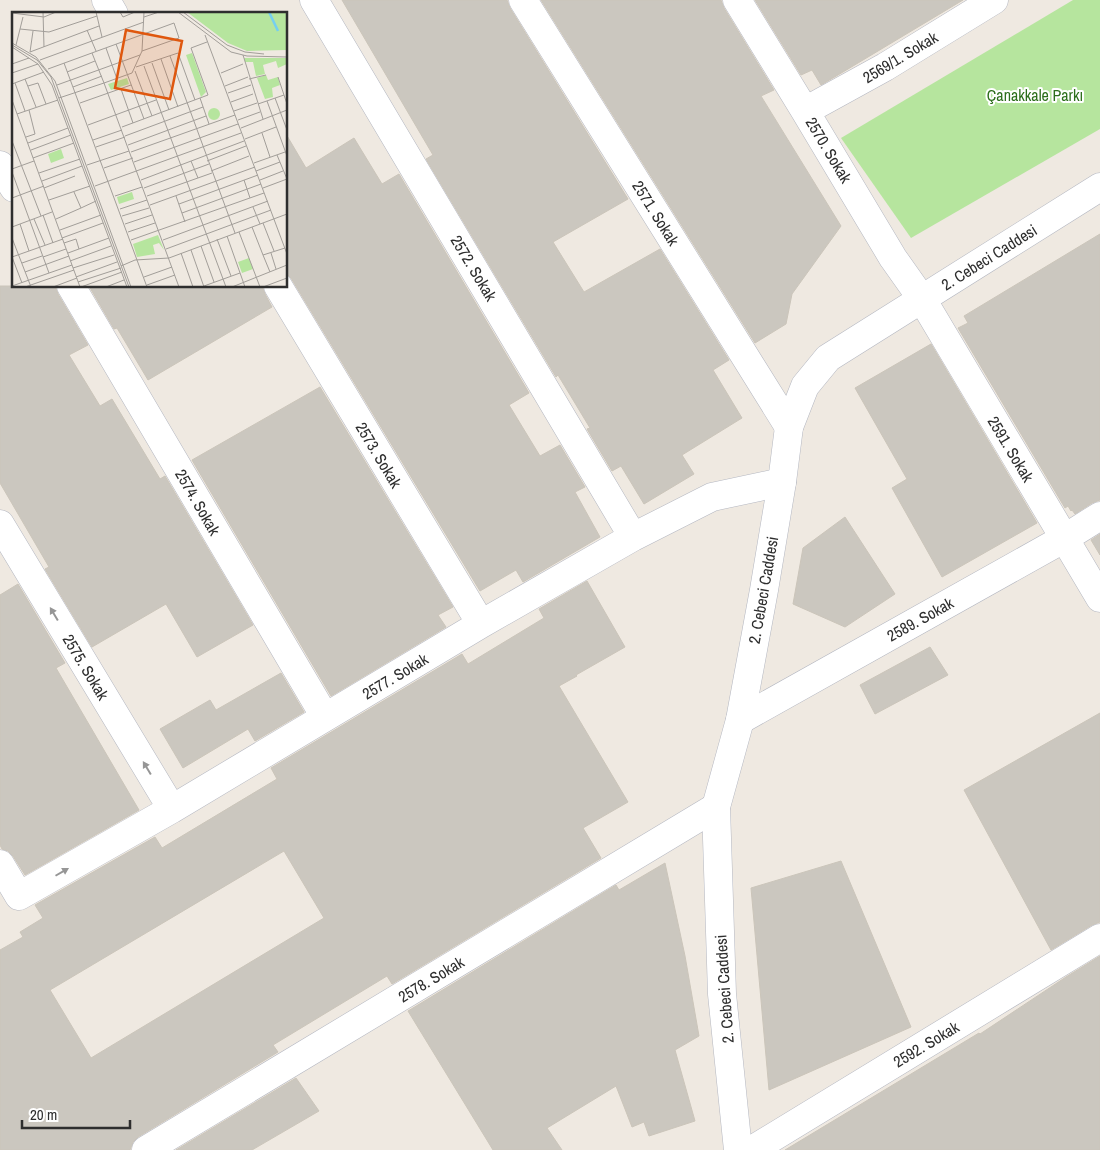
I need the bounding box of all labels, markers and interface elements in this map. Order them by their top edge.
inset map [12,12,288,288]
street label: 2569/1. Sokak [858,26,942,88]
park label: Çanakkale Parkı [987,84,1083,106]
street label: 2570. Sokak [801,113,857,187]
street label: 2571. Sokak [627,176,685,250]
street label: 2. Cebeci Caddesi [937,219,1041,295]
street label: 2572. Sokak [446,231,502,305]
street label: 2591. Sokak [983,412,1039,486]
street label: 2573. Sokak [351,418,407,492]
street label: 2574. Sokak [170,465,226,539]
street label: 2. Cebeci Caddesi [743,535,783,645]
street label: 2589. Sokak [883,591,958,646]
one-way arrow [49,607,58,620]
street label: 2575. Sokak [58,630,114,704]
street label: 2577. Sokak [358,648,432,704]
one-way arrow [142,761,151,774]
one-way arrow [54,868,69,876]
street label: 2. Cebeci Caddesi [709,934,739,1044]
street label: 2578. Sokak [394,951,468,1007]
street label: 2592. Sokak [889,1016,963,1072]
scale bar [22,1098,130,1130]
text: 20 m [30,1104,57,1125]

